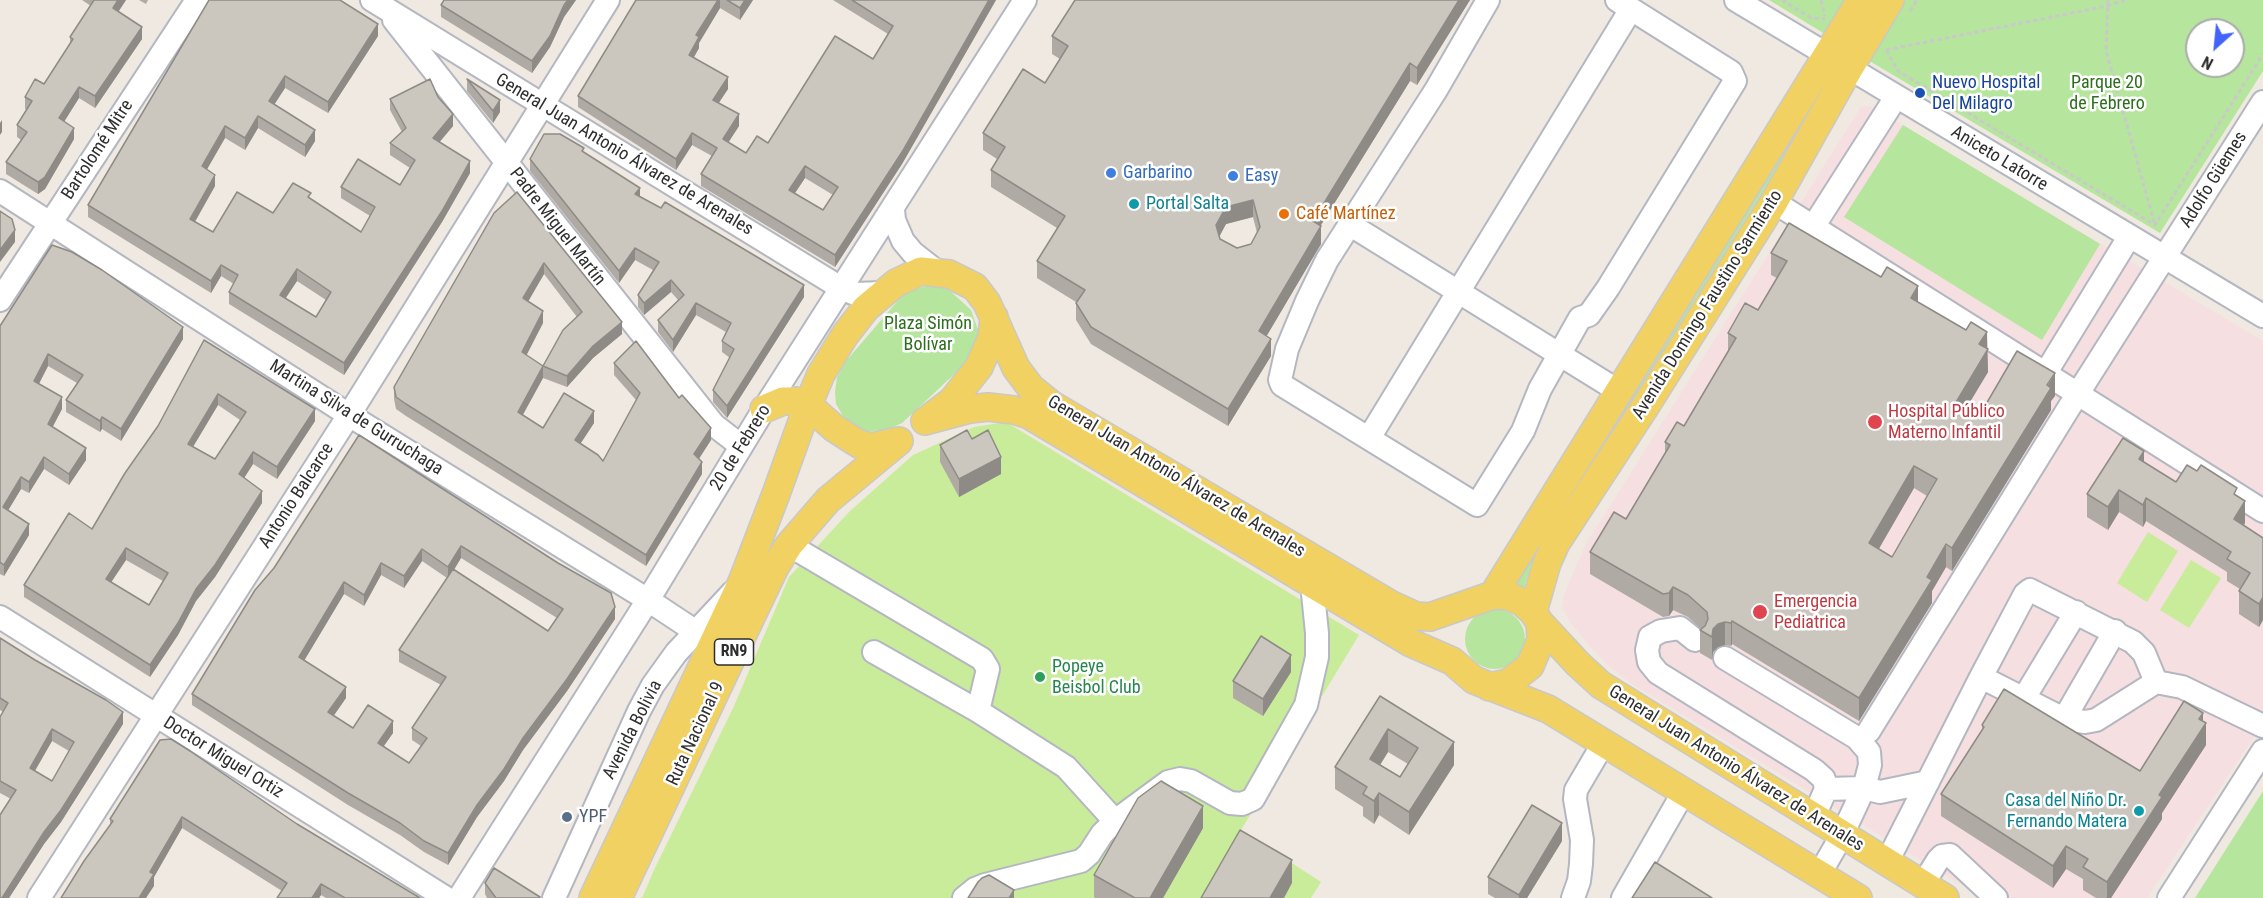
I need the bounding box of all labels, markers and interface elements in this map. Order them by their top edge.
north arrow [2185,18,2245,78]
text: N [2199,52,2216,73]
street label: General Juan Antonio Álvarez de Arenales [491,69,757,241]
place label: Nuevo Hospital Del Milagro [1932,72,2040,115]
park label: Parque 20 de Febrero [2069,72,2145,115]
marker: Nuevo Hospital Del Milagro [1913,86,1927,100]
street label: Bartolomé Mitre [58,96,138,204]
street label: Aniceto Latorre [1947,122,2051,196]
street label: Adolfo Güemes [2176,128,2252,232]
place label: Garbarino [1123,162,1193,184]
street label: Padre Miguel Martín [504,164,610,290]
place label: Easy [1245,165,1278,187]
marker: Garbarino [1104,166,1118,180]
marker: Easy [1226,169,1240,183]
street label: Avenida Domingo Faustino Sarmiento [1628,187,1788,423]
place label: Portal Salta [1146,193,1229,215]
marker: Portal Salta [1127,197,1141,211]
place label: Café Martínez [1296,203,1396,225]
marker: Café Martínez [1277,207,1291,221]
park label: Plaza Simón Bolívar [884,313,972,356]
street label: Martina Silva de Gurruchaga [265,356,447,480]
street label: General Juan Antonio Álvarez de Arenales [1043,391,1309,563]
street label: 20 de Febrero [706,401,776,495]
place label: Hospital Público Materno Infantil [1888,401,2005,444]
marker: Hospital Público Materno Infantil [1866,413,1884,431]
street label: Antonio Balcarce [255,439,339,553]
place label: Emergencia Pediatrica [1774,591,1857,634]
marker: Emergencia Pediatrica [1751,603,1769,621]
road number: RN9 [714,639,754,665]
place label: Popeye Beisbol Club [1052,656,1141,698]
marker: Popeye Beisbol Club [1033,670,1047,684]
street label: Avenida Bolivia [599,677,667,783]
street label: Ruta Nacional 9 [663,679,729,789]
street label: General Juan Antonio Álvarez de Arenales [1604,681,1868,857]
street label: Doctor Miguel Ortiz [159,712,287,804]
place label: Casa del Niño Dr. Fernando Matera [2005,790,2127,832]
marker: Casa del Niño Dr. Fernando Matera [2132,804,2146,818]
place label: YPF [579,806,607,828]
marker: YPF [560,810,574,824]

